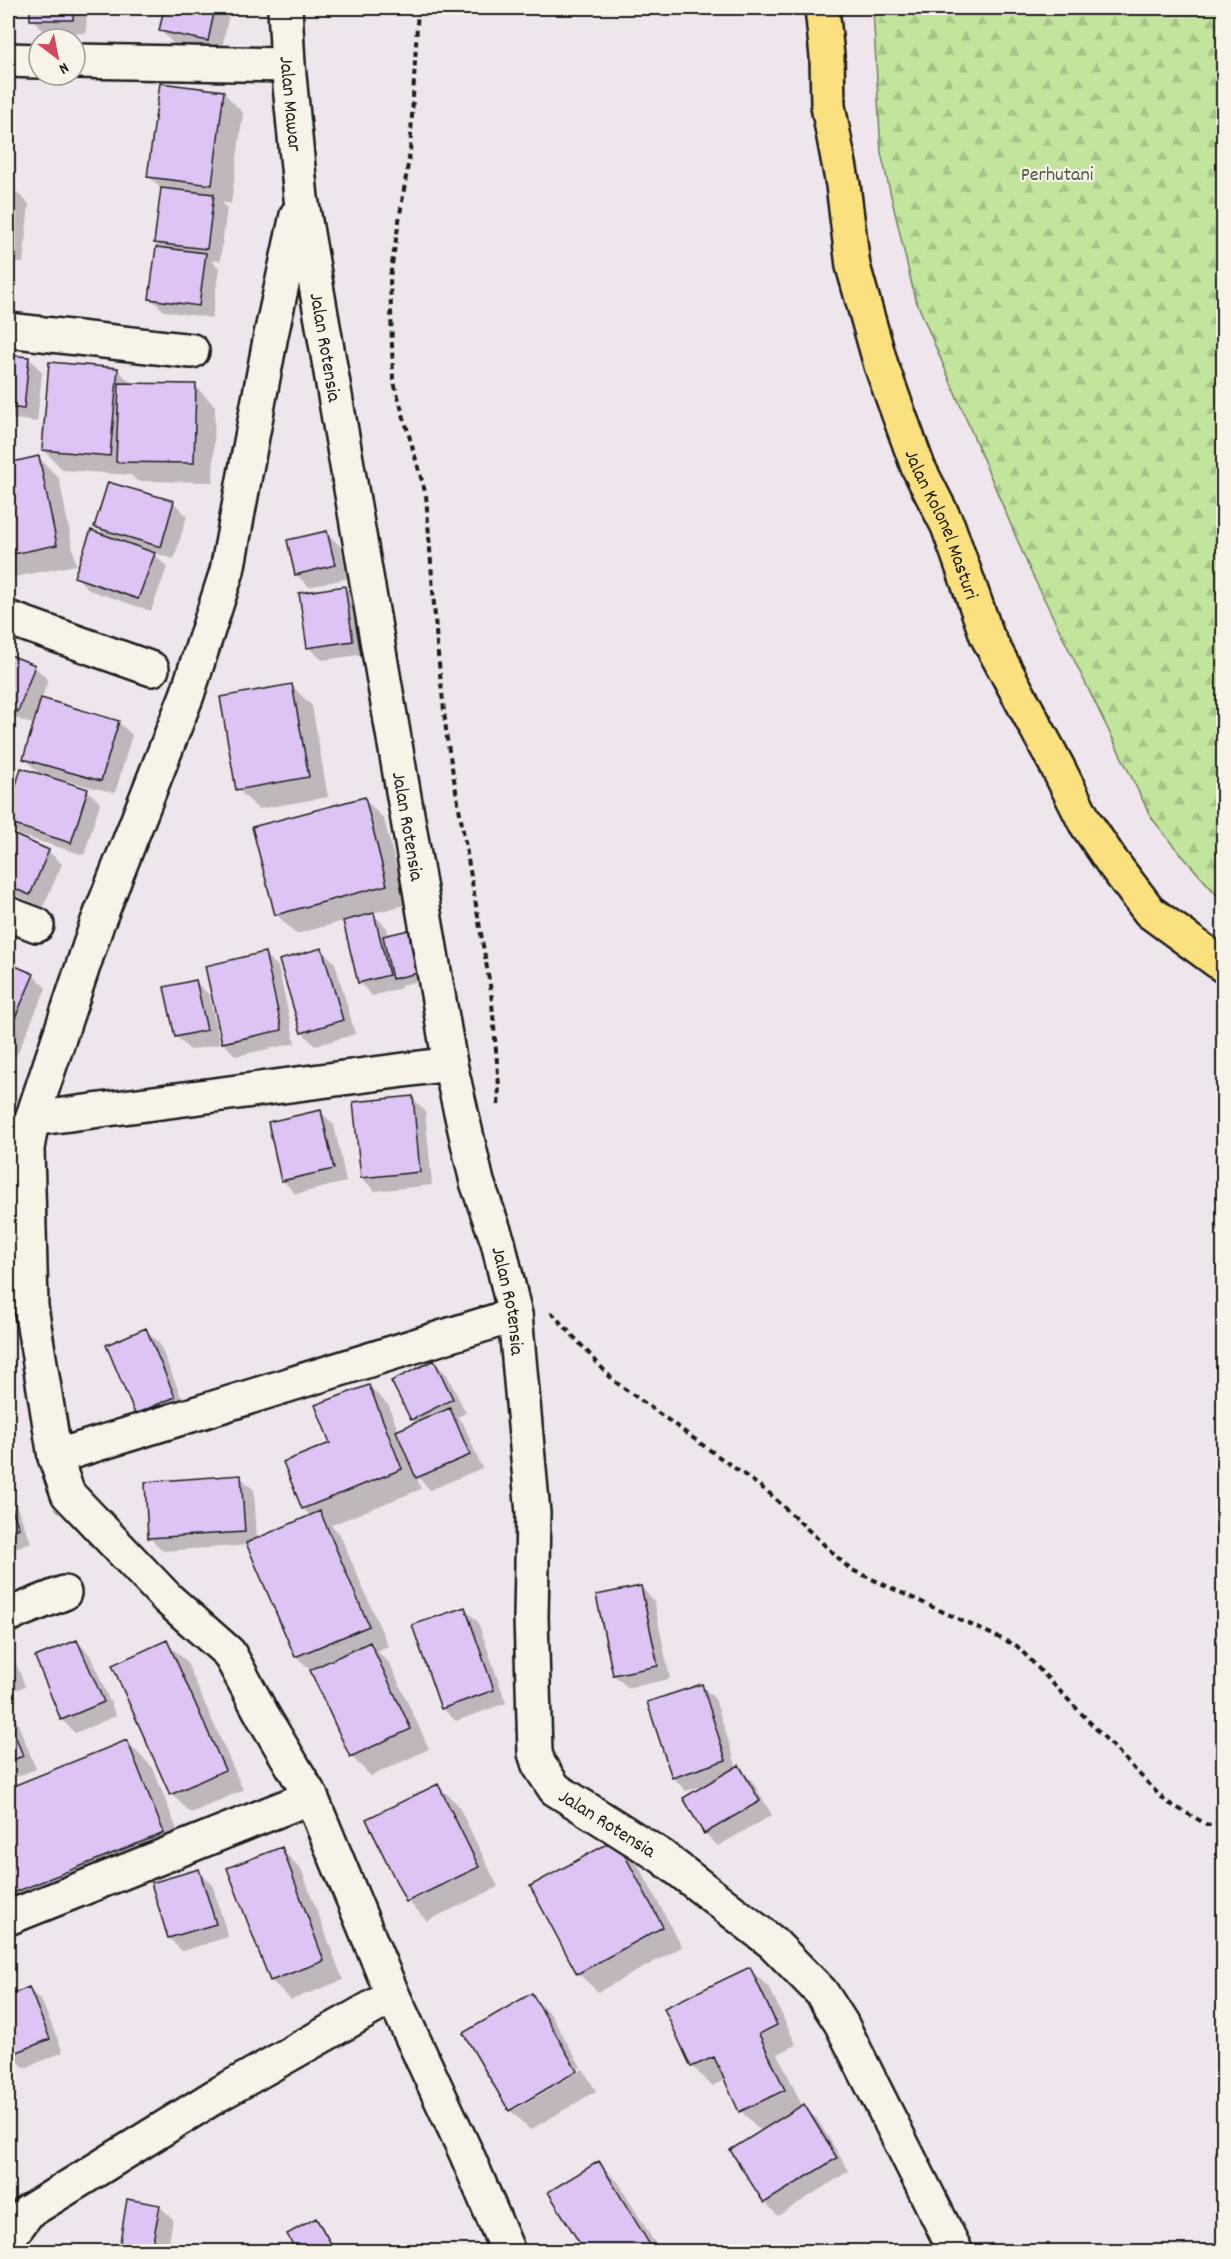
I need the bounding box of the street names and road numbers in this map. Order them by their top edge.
street label: Jalan Mawar [271,56,307,153]
street label: Jalan Rotensia [301,291,347,405]
street label: Jalan Kolonel Masturi [896,446,984,604]
street label: Jalan Rotensia [383,770,429,884]
street label: Jalan Rotensia [483,1244,530,1357]
street label: Jalan Rotensia [552,1784,661,1867]

